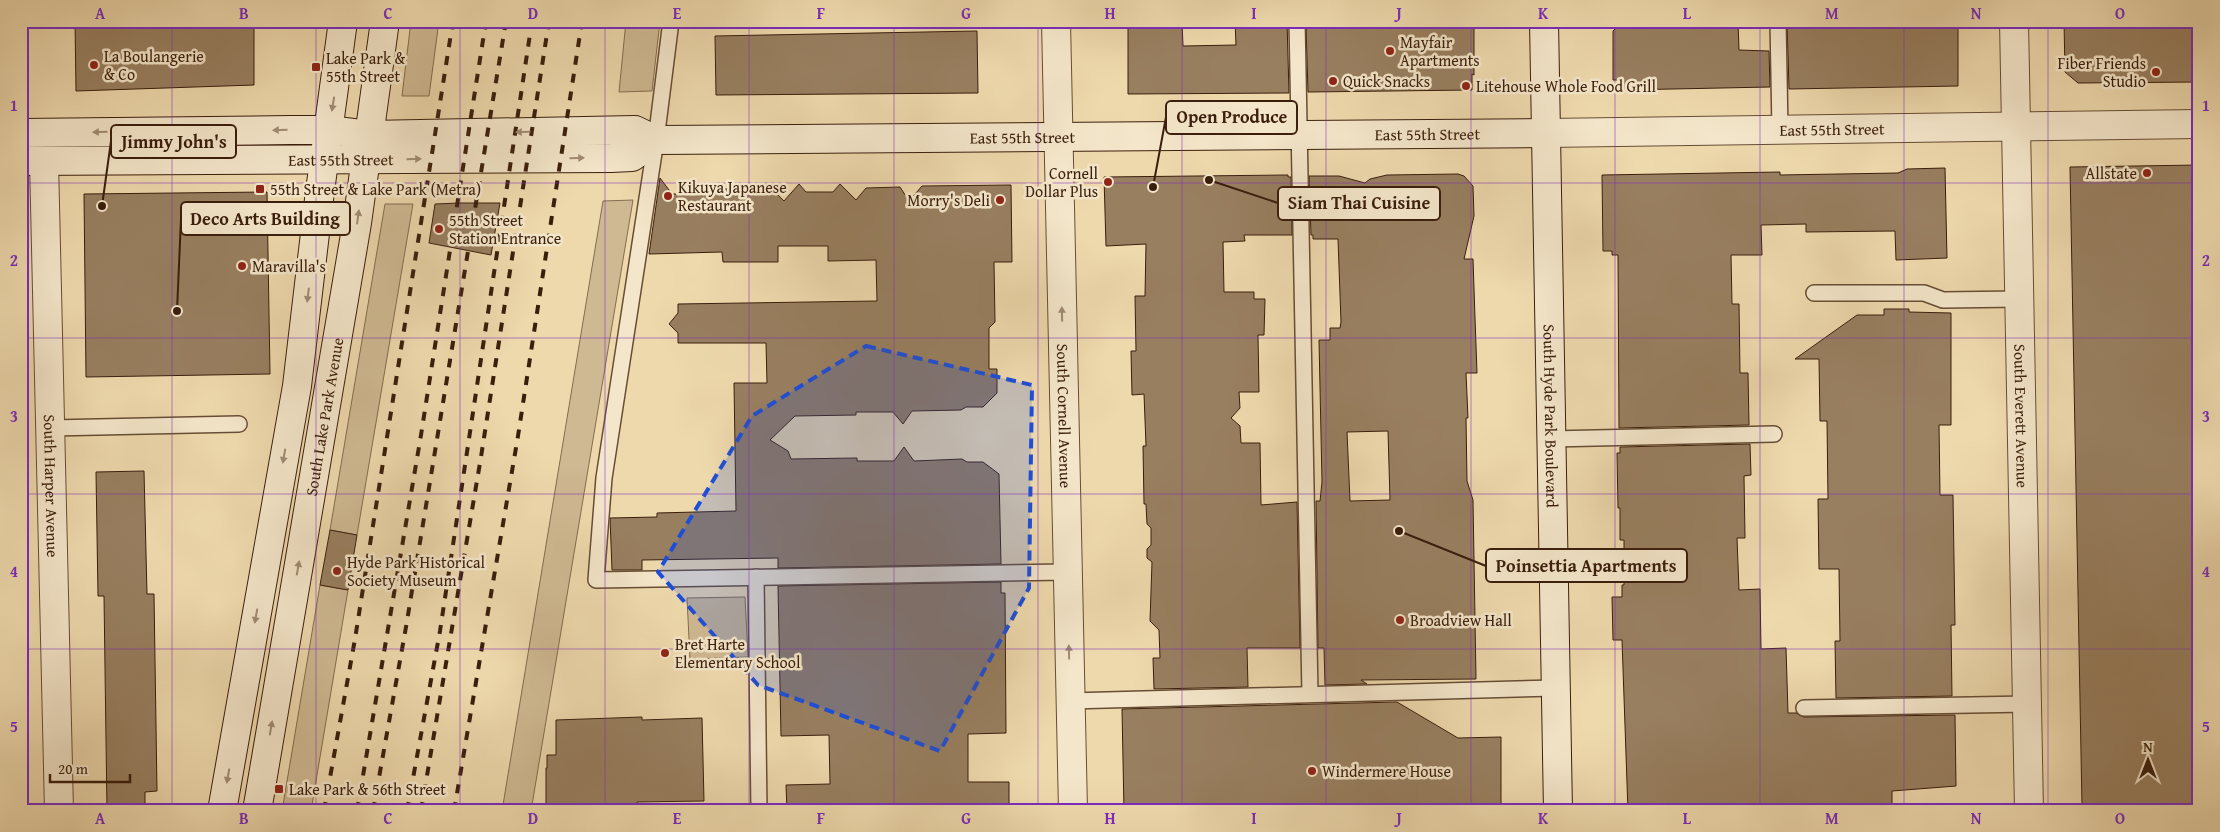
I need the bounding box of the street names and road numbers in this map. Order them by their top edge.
street label: East 55th Street [1779,116,1885,142]
street label: East 55th Street [1375,122,1480,146]
street label: East 55th Street [970,125,1075,150]
street label: East 55th Street [288,147,394,172]
street label: South Hyde Park Boulevard [1537,324,1565,508]
street label: South Lake Park Avenue [299,335,349,498]
street label: South Cornell Avenue [1051,343,1078,488]
street label: South Everett Avenue [2008,344,2035,488]
street label: South Harper Avenue [38,414,65,558]

